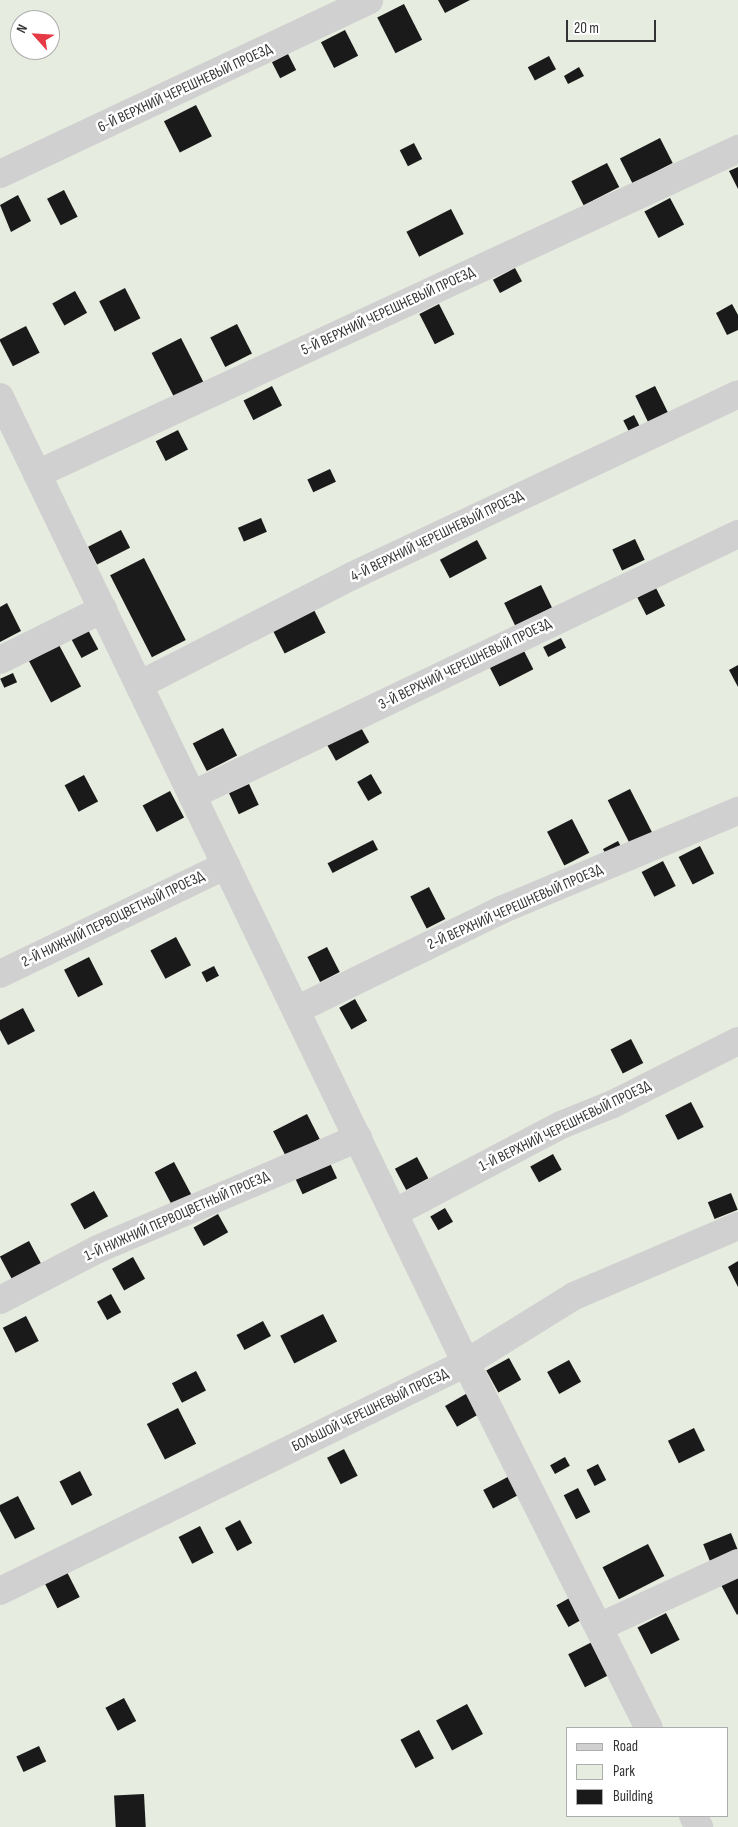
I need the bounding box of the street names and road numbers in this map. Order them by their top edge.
street label: 6-Й ВЕРХНИЙ ЧЕРЕШНЕВЫЙ ПРОЕЗД [95,40,275,136]
street label: 5-Й ВЕРХНИЙ ЧЕРЕШНЕВЫЙ ПРОЕЗД [298,263,478,359]
street label: 4-Й ВЕРХНИЙ ЧЕРЕШНЕВЫЙ ПРОЕЗД [348,486,526,586]
street label: 3-Й ВЕРХНИЙ ЧЕРЕШНЕВЫЙ ПРОЕЗД [376,614,554,714]
street label: 2-Й ВЕРХНИЙ ЧЕРЕШНЕВЫЙ ПРОЕЗД [425,860,605,954]
street label: 2-Й НИЖНИЙ ПЕРВОЦВЕТНЫЙ ПРОЕЗД [19,867,207,971]
street label: 1-Й ВЕРХНИЙ ЧЕРЕШНЕВЫЙ ПРОЕЗД [476,1077,654,1175]
street label: 1-Й НИЖНИЙ ПЕРВОЦВЕТНЫЙ ПРОЕЗД [82,1167,272,1265]
street label: БОЛЬШОЙ ЧЕРЕШНЕВЫЙ ПРОЕЗД [289,1364,451,1456]

